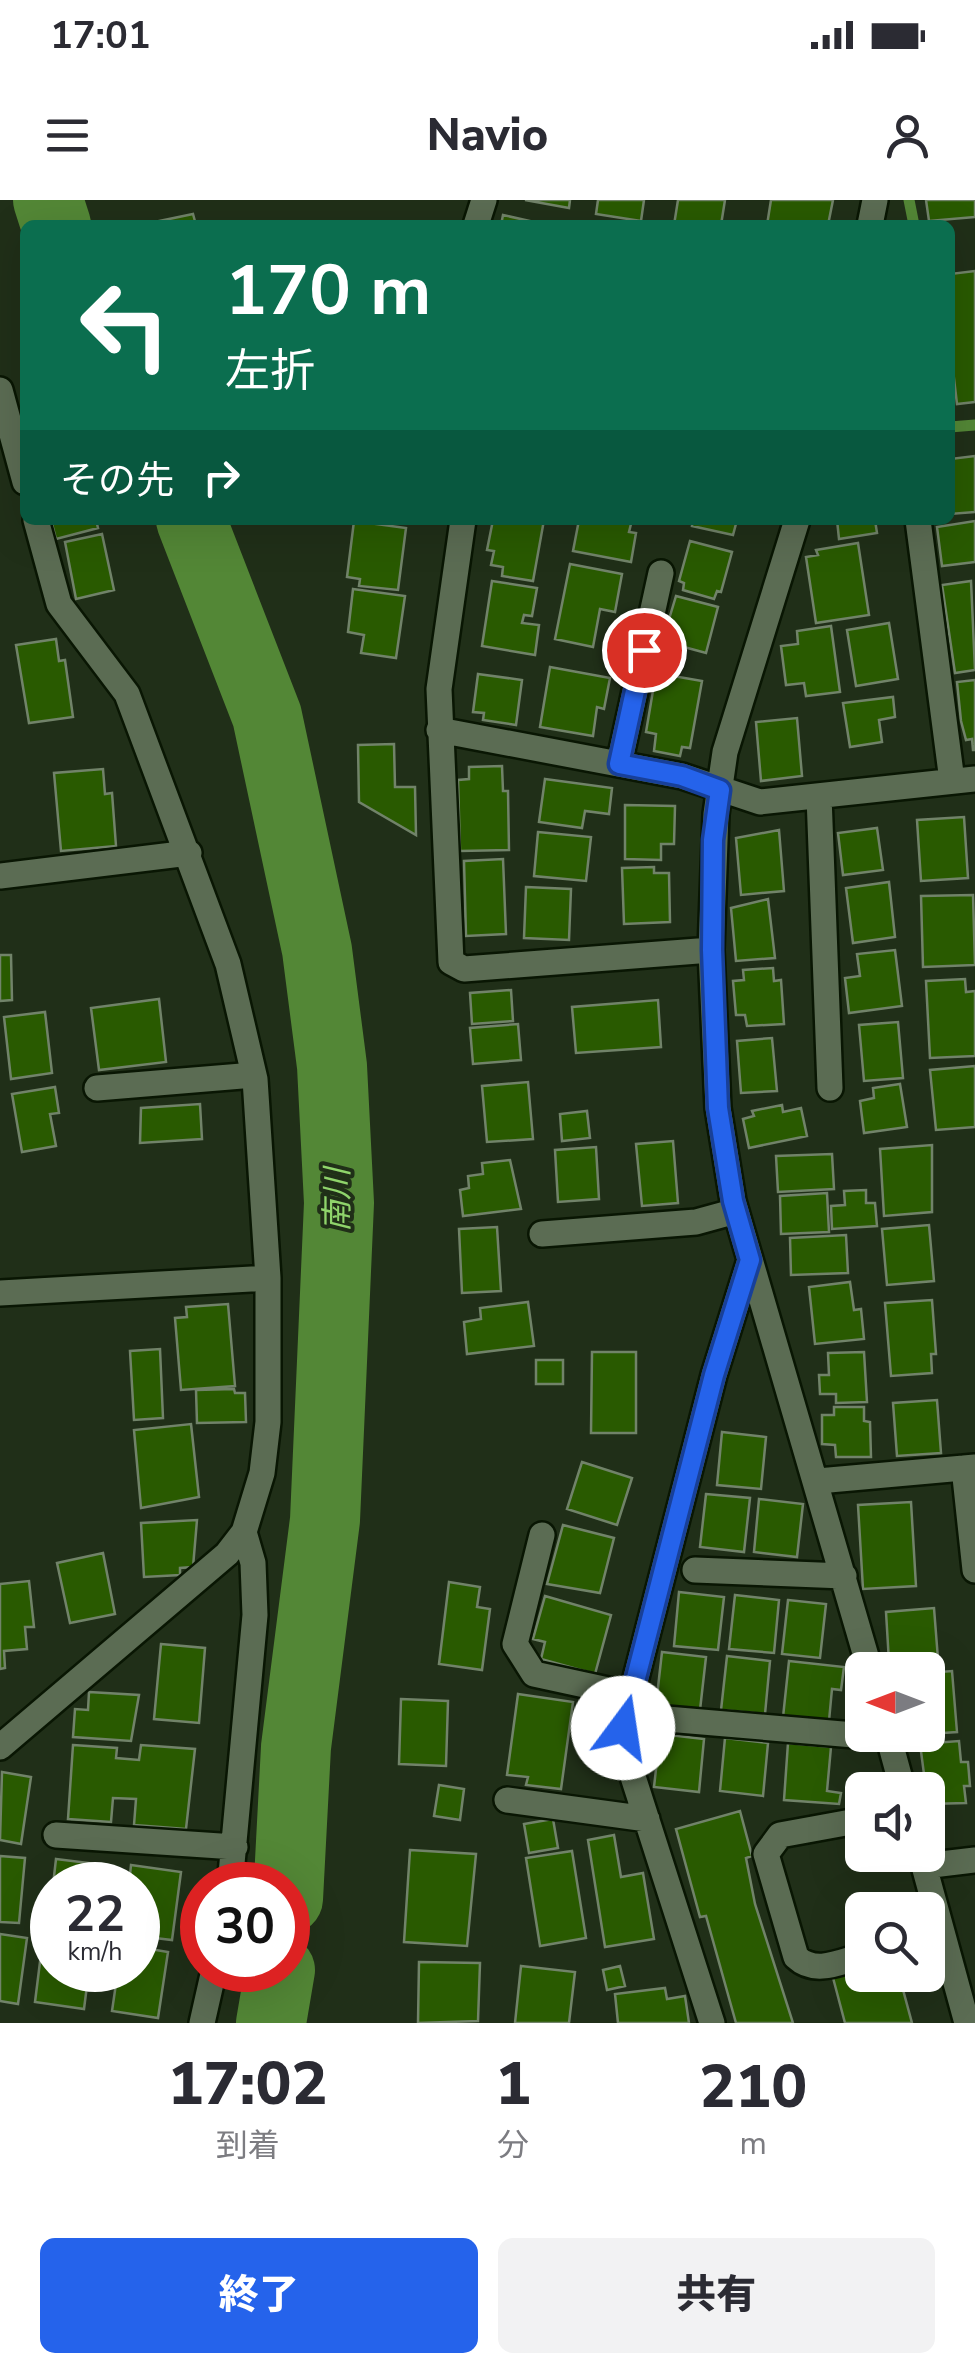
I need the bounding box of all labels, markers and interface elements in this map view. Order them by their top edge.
text: 17:01 [50,10,151,61]
text: Navio [427,105,548,166]
icon: menu [40,108,95,163]
icon: person [880,108,935,163]
text: 170 m [225,243,431,339]
icon: left [60,260,190,390]
text: 左折 [225,341,315,402]
icon: right [194,450,249,505]
text: その先 [60,455,174,506]
pin [602,608,687,693]
icon: arrive [617,623,672,678]
water label: 南川 [316,1165,359,1232]
north arrow [845,1652,945,1752]
map controls [845,1652,945,1992]
position arrow [571,1676,675,1780]
button: sound [845,1772,945,1872]
speed limit sign: 30 [180,1862,310,1992]
text: 22 [65,1880,125,1949]
button: search [845,1892,945,1992]
text: km/h [67,1935,123,1969]
text: 17:02 [168,2043,327,2125]
text: 1 [495,2043,531,2125]
text: 210 [699,2046,807,2128]
text: m [739,2122,767,2165]
text: 到着 [216,2124,280,2167]
text: 分 [497,2124,529,2167]
button: 終了 [40,2238,478,2353]
button: 共有 [498,2238,935,2353]

